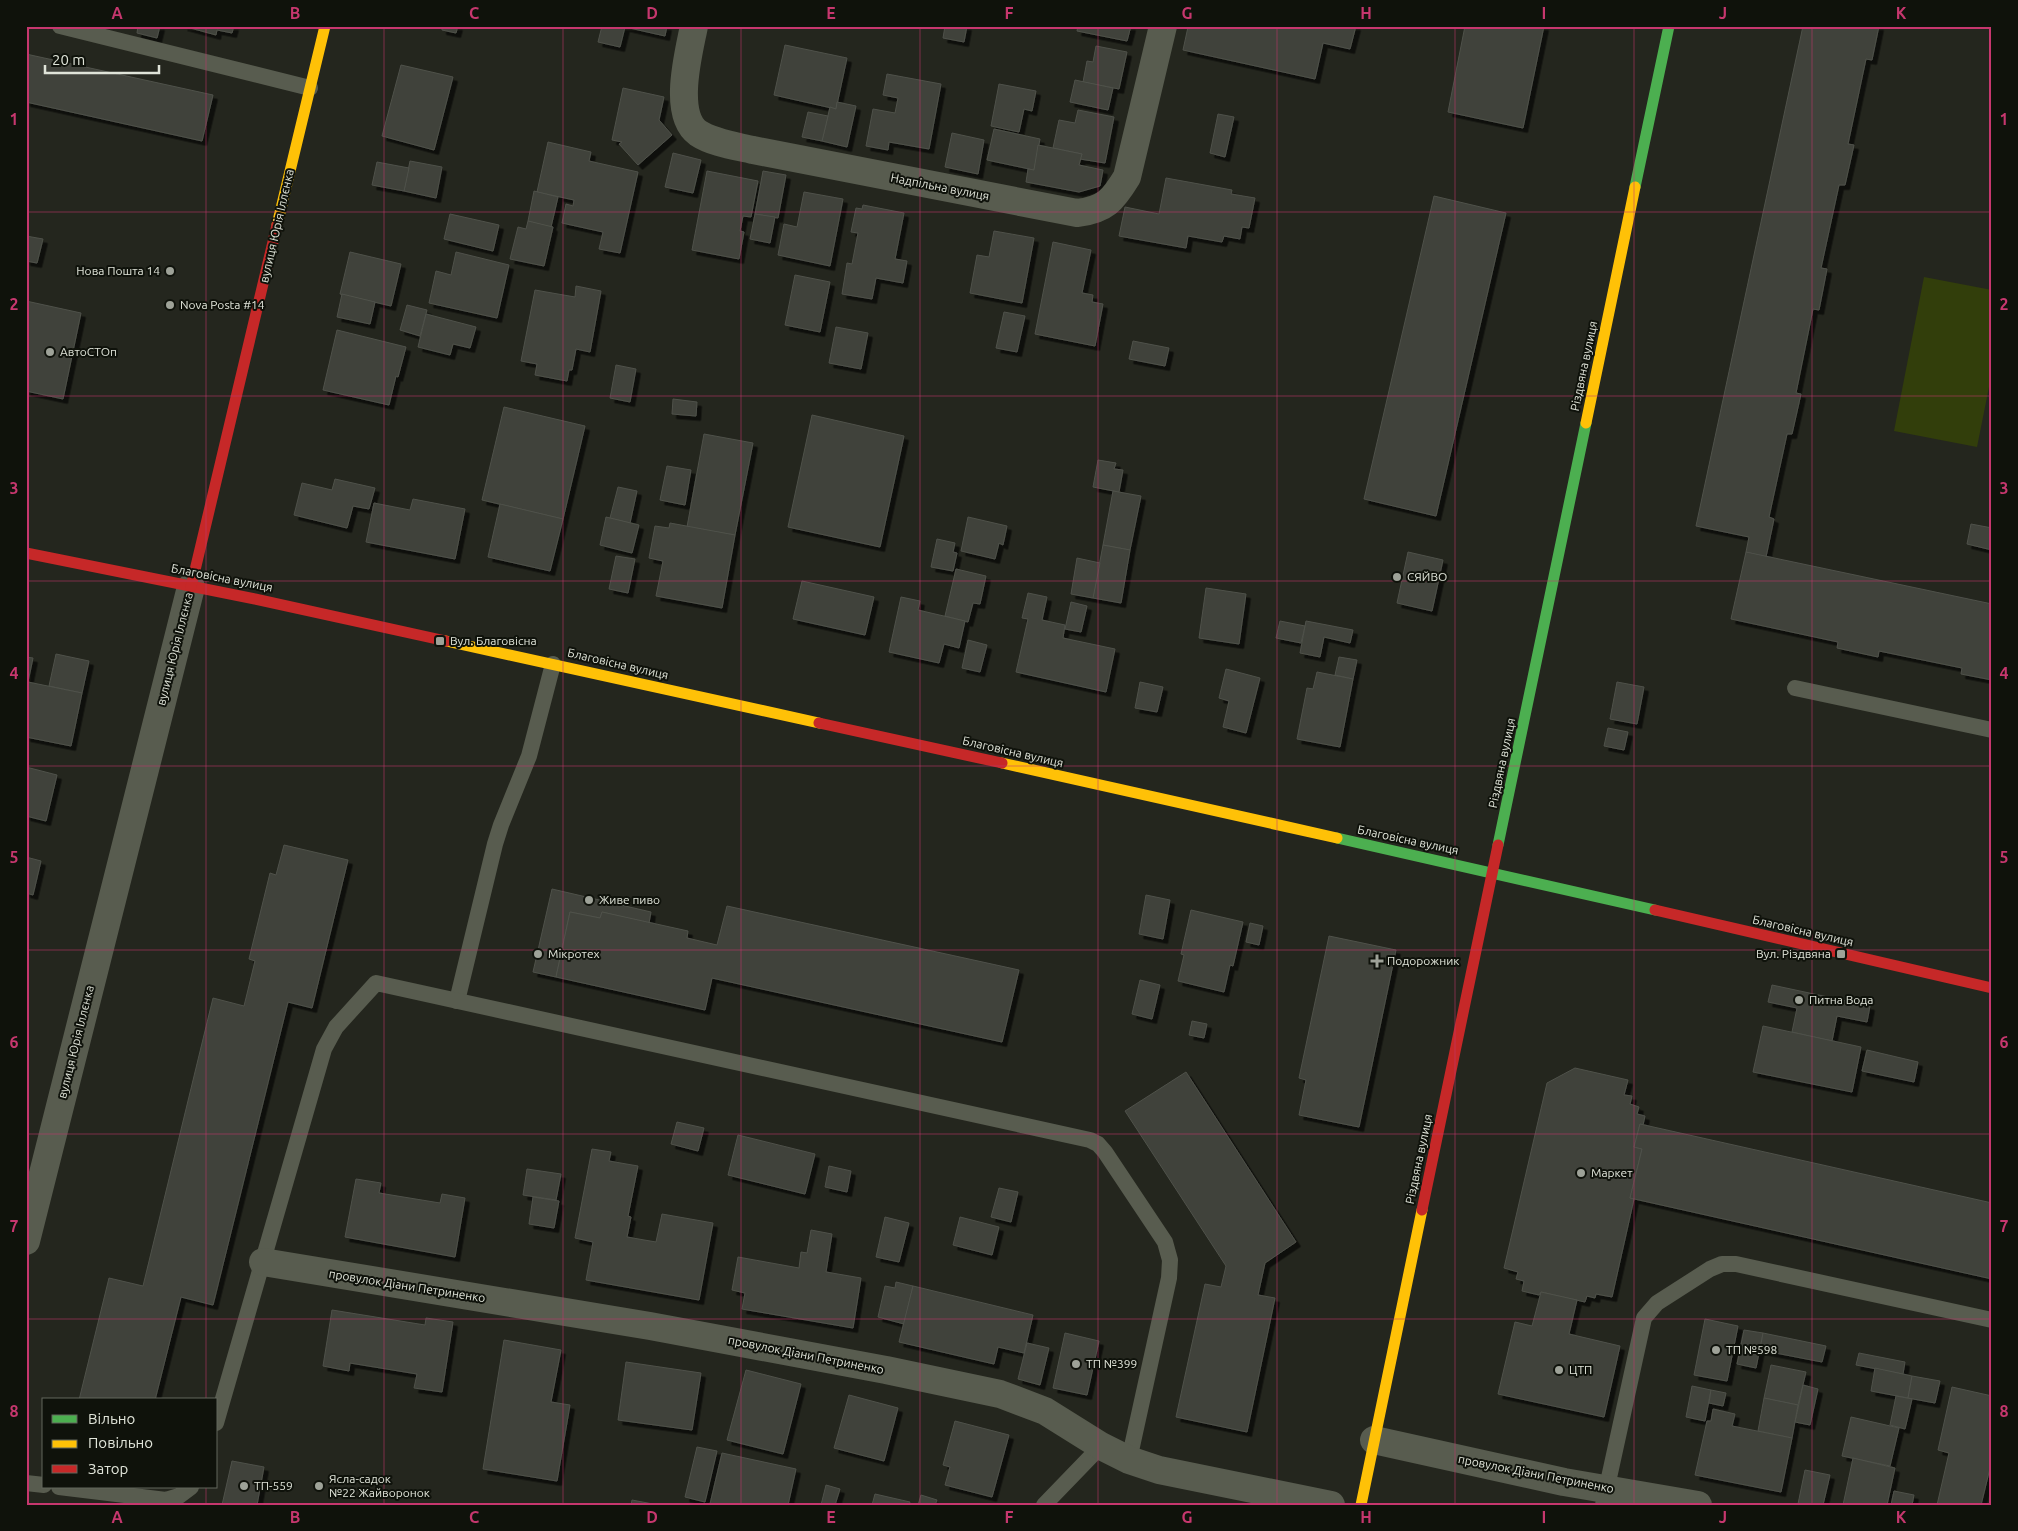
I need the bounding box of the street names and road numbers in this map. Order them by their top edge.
street label: вулиця Юрія Іллєнка [257,168,296,284]
street label: Надпільна вулиця [890,171,991,202]
street label: Різдвяна вулиця [1568,320,1599,412]
street label: Благовісна вулиця [170,561,274,594]
street label: вулиця Юрія Іллєнка [154,591,195,707]
street label: Благовісна вулиця [566,646,670,681]
street label: Різдвяна вулиця [1486,717,1517,809]
street label: Благовісна вулиця [961,734,1065,769]
street label: Благовісна вулиця [1356,822,1460,857]
street label: Благовісна вулиця [1751,913,1855,948]
street label: вулиця Юрія Іллєнка [55,984,96,1100]
street label: Різдвяна вулиця [1403,1113,1434,1205]
street label: провулок Діани Петриненко [328,1267,486,1304]
street label: провулок Діани Петриненко [727,1333,885,1376]
street label: провулок Діани Петриненко [1457,1452,1615,1495]

